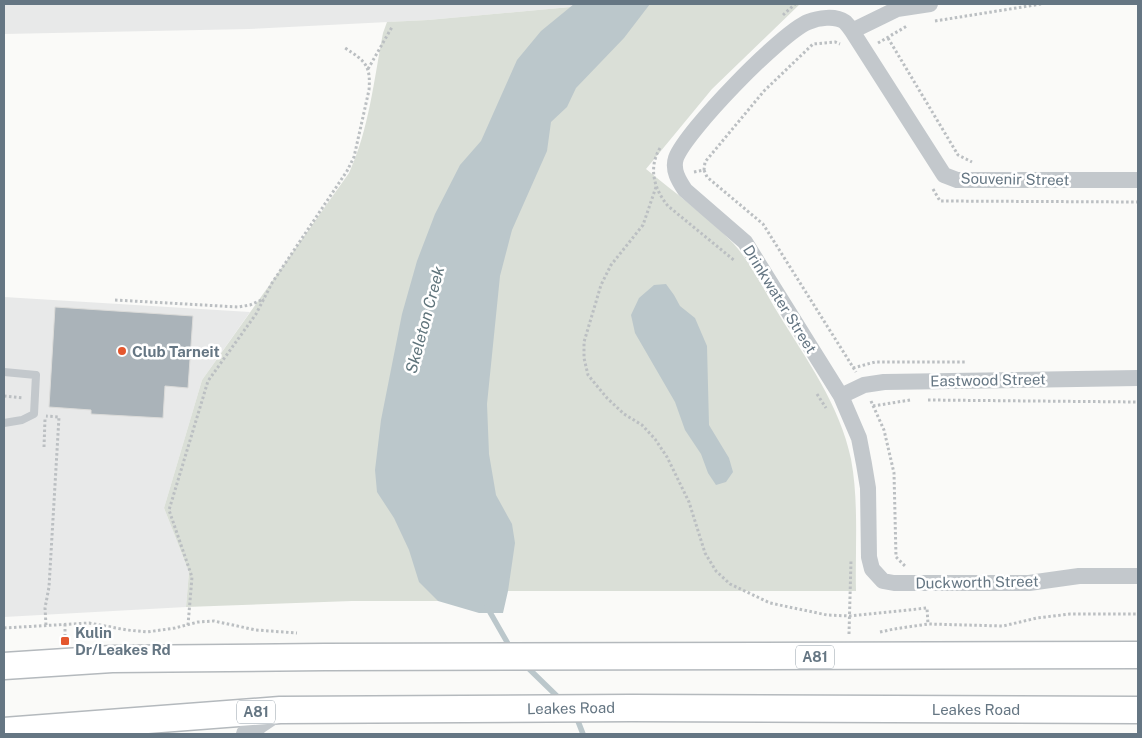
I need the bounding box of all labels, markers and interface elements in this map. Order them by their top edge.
street label: Souvenir Street [960,170,1070,188]
street label: Drinkwater Street [740,242,820,356]
water label: Skeleton Creek [402,264,449,376]
place label: Club Tarneit [132,343,220,360]
marker: Club Tarneit [116,345,128,357]
street label: Eastwood Street [930,370,1046,390]
street label: Duckworth Street [915,572,1039,592]
place label: Kulin Dr/Leakes Rd [75,624,171,658]
marker: Kulin Dr/Leakes Rd [59,635,71,647]
road number: A81 [796,646,834,669]
street label: Leakes Road [527,699,615,717]
road number: A81 [237,700,275,724]
street label: Leakes Road [932,701,1020,718]

